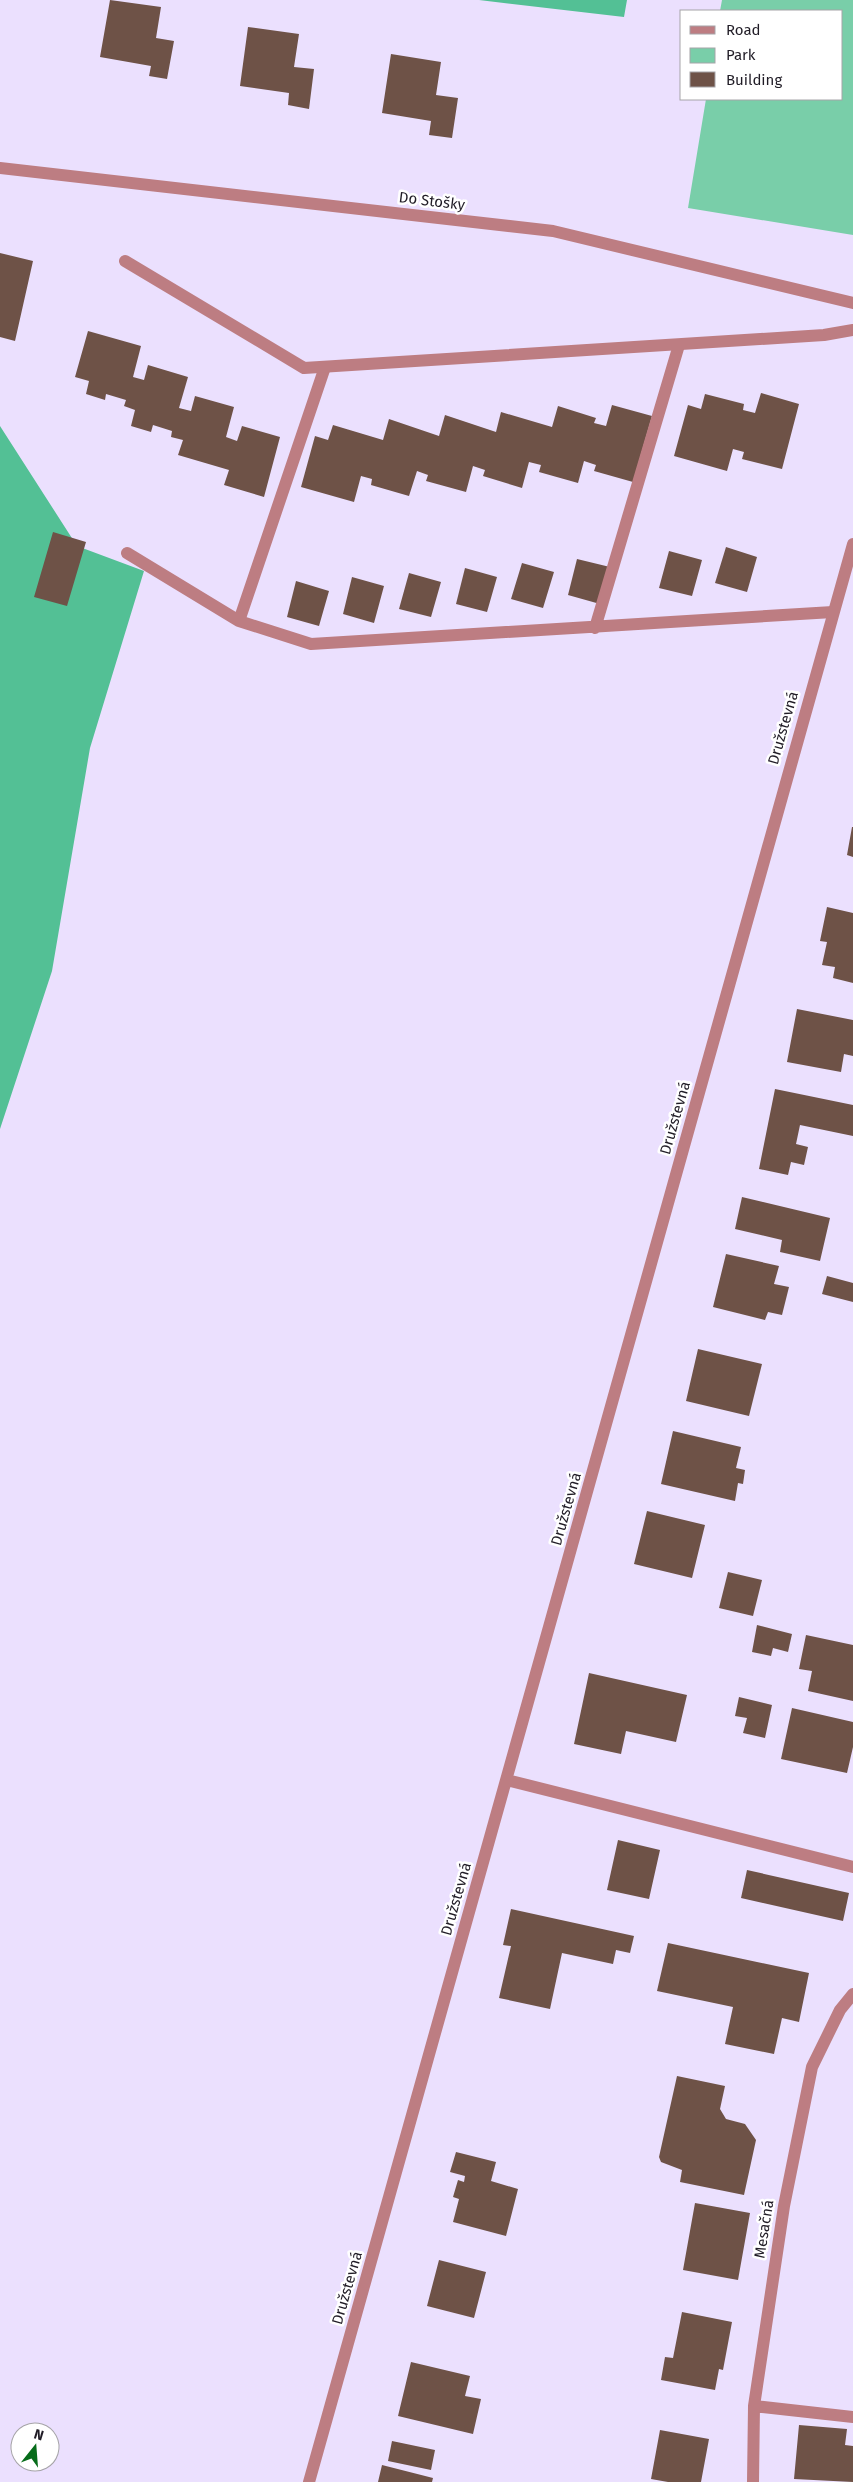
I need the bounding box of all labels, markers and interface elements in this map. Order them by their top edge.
legend [680,10,843,100]
text: Road [726,21,761,39]
text: Park [726,46,756,64]
text: Building [726,71,782,89]
street label: Do Stošky [398,188,467,214]
street label: Družstevná [764,689,802,767]
street label: Družstevná [656,1079,694,1157]
street label: Družstevná [547,1470,585,1548]
street label: Družstevná [437,1860,475,1938]
street label: Mesačná [750,2198,778,2260]
street label: Družstevná [328,2249,366,2327]
north arrow [10,2422,60,2472]
text: N [32,2426,46,2445]

